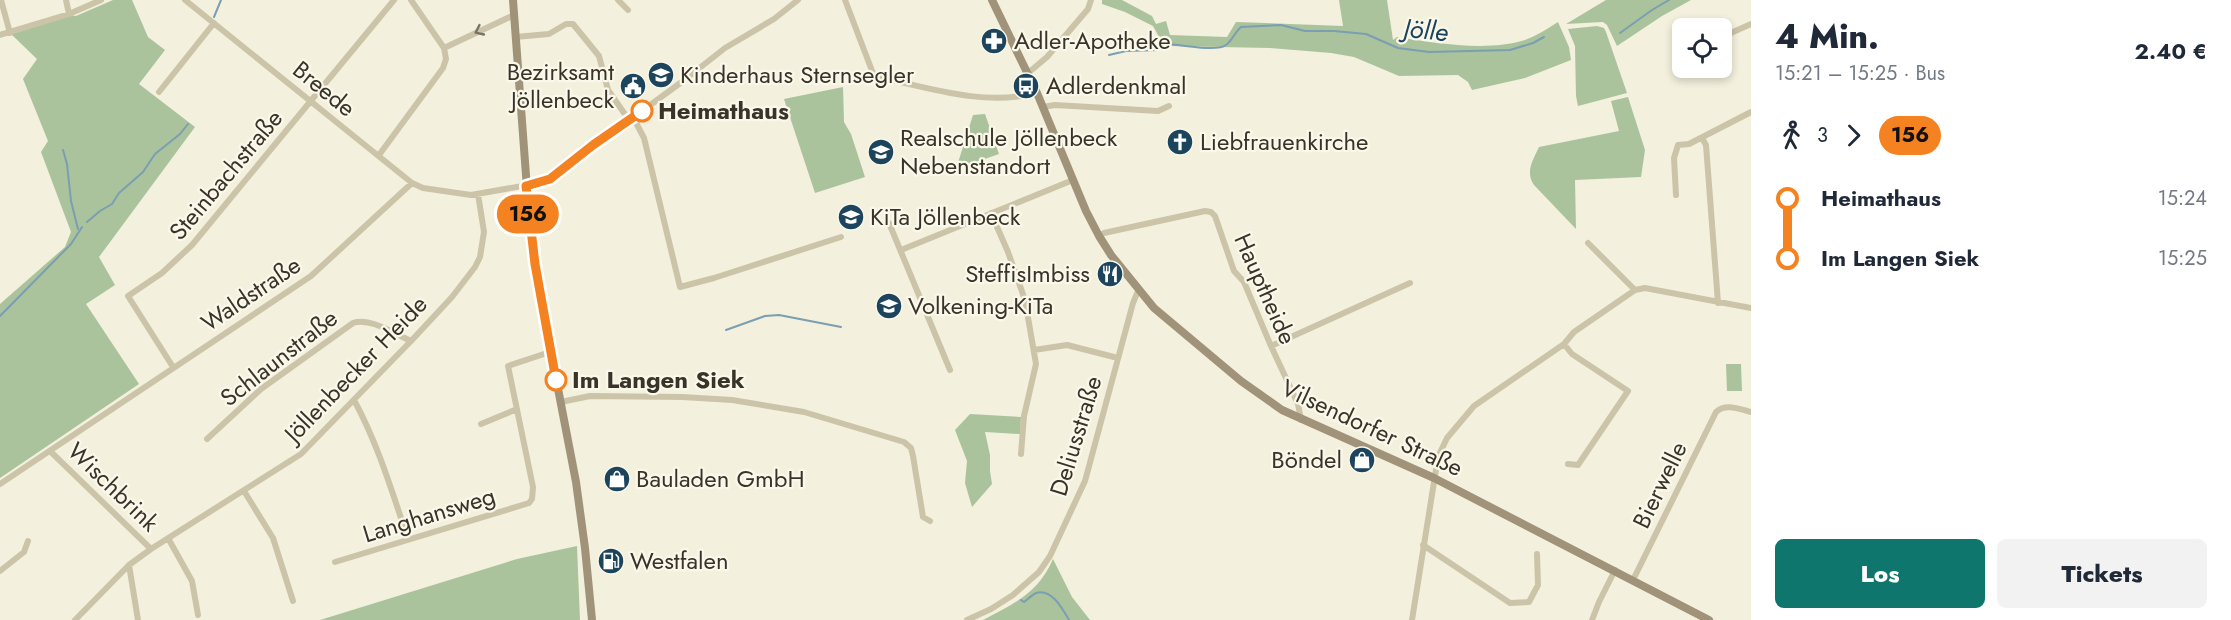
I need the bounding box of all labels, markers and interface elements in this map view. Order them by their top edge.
water label: Jölle [1397,8,1450,51]
text: 4 Min. [1775,13,1879,60]
map controls [1672,18,1732,78]
button: locate [1672,18,1732,78]
place label: Adler-Apotheke [1014,23,1171,58]
one-way arrow [475,24,486,36]
pharmacy icon: Adler-Apotheke [979,26,1009,56]
text: 2.40 € [2135,35,2207,67]
street label: Breede [285,52,363,125]
place label: Bezirksamt Jöllenbeck [507,54,614,117]
place label: Kinderhaus Sternsegler [680,57,915,92]
text: 15:21 – 15:25 · Bus [1775,59,1945,88]
school or university icon: Kinderhaus Sternsegler [646,60,676,90]
place label: Adlerdenkmal [1046,68,1187,103]
public building icon: Bezirksamt Jöllenbeck [618,71,648,101]
bus stop icon: Adlerdenkmal [1011,71,1041,101]
place label: Heimathaus [658,93,789,128]
marker: Heimathaus [631,100,653,122]
street label: Steinbachstraße [161,102,291,247]
icon: walk [1775,119,1808,152]
icon: forward [1837,119,1870,152]
place label: Realschule Jöllenbeck Nebenstandort [900,120,1118,183]
text: 156 [1891,120,1929,150]
text: 3 [1817,121,1828,150]
place label: Liebfrauenkirche [1200,124,1368,159]
church icon: Liebfrauenkirche [1165,127,1195,157]
school or university icon: Realschule Jöllenbeck Nebenstandort [866,137,896,167]
text: Heimathaus [1821,182,1941,214]
text: 15:24 [2158,184,2207,213]
line badge: 156 [494,194,562,234]
text: 156 [509,199,547,229]
place label: KiTa Jöllenbeck [870,199,1021,234]
school or university icon: KiTa Jöllenbeck [836,202,866,232]
street label: Hauptheide [1225,228,1305,350]
text: Im Langen Siek [1821,242,1979,274]
text: 15:25 [2158,244,2207,273]
street label: Waldstraße [194,247,307,340]
place label: SteffisImbiss [965,256,1090,291]
restaurant icon: SteffisImbiss [1095,259,1125,289]
street label: Jöllenbecker Heide [274,287,435,452]
place label: Volkening-KiTa [908,288,1053,323]
school or university icon: Volkening-KiTa [874,291,904,321]
street label: Schlaunstraße [213,301,345,415]
place label: Im Langen Siek [572,362,745,397]
marker: Im Langen Siek [545,369,567,391]
street label: Vilsendorfer Straße [1276,370,1469,485]
street label: Deliusstraße [1041,372,1110,500]
street label: Wischbrink [60,434,167,539]
street label: Bierwelle [1624,435,1696,534]
place label: Böndel [1271,442,1342,477]
shop icon: Böndel [1347,445,1377,475]
place label: Bauladen GmbH [636,461,805,496]
shop icon: Bauladen GmbH [602,464,632,494]
street label: Langhansweg [358,478,499,551]
button: Los [1775,539,1985,608]
button: Tickets [1997,539,2207,608]
place label: Westfalen [630,543,729,578]
fuel station icon: Westfalen [596,546,626,576]

